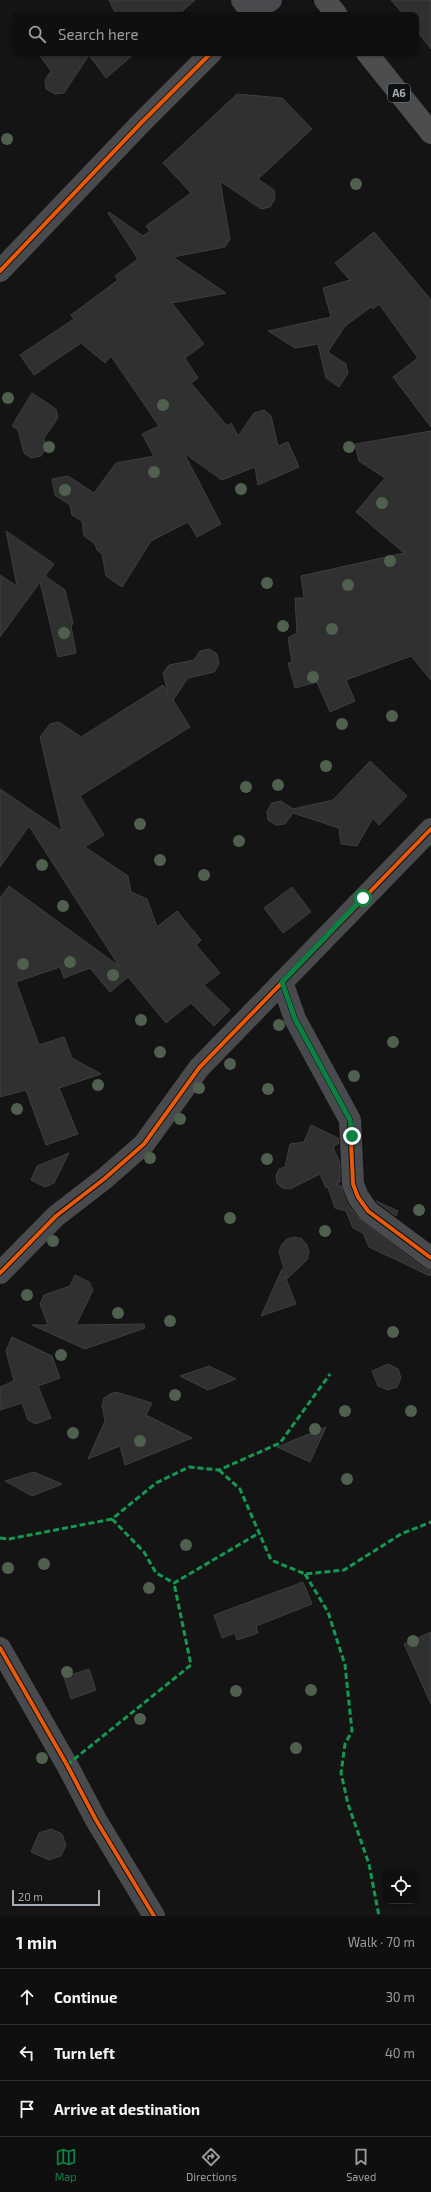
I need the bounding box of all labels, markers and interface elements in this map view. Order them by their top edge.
search box [12,12,419,56]
icon: search [26,23,48,45]
text: Search here [58,25,139,43]
road number: A6 [388,84,410,102]
route start [354,889,372,907]
route end [343,1127,361,1145]
map controls [383,1868,419,1904]
button: locate [383,1868,419,1904]
scale bar [12,1888,100,1907]
text: 20 m [18,1890,43,1903]
text: 1 min [16,1932,57,1952]
text: Walk · 70 m [348,1934,415,1950]
icon: ahead [16,1986,38,2008]
text: Continue [54,1988,117,2006]
text: 30 m [386,1989,415,2005]
icon: left [16,2042,38,2064]
text: Turn left [54,2044,115,2062]
text: 40 m [385,2045,415,2061]
icon: arrive [16,2098,38,2120]
text: Arrive at destination [54,2100,200,2118]
tab: Map [55,2146,77,2183]
tab: Directions [186,2146,237,2183]
tab: Saved [346,2146,376,2183]

